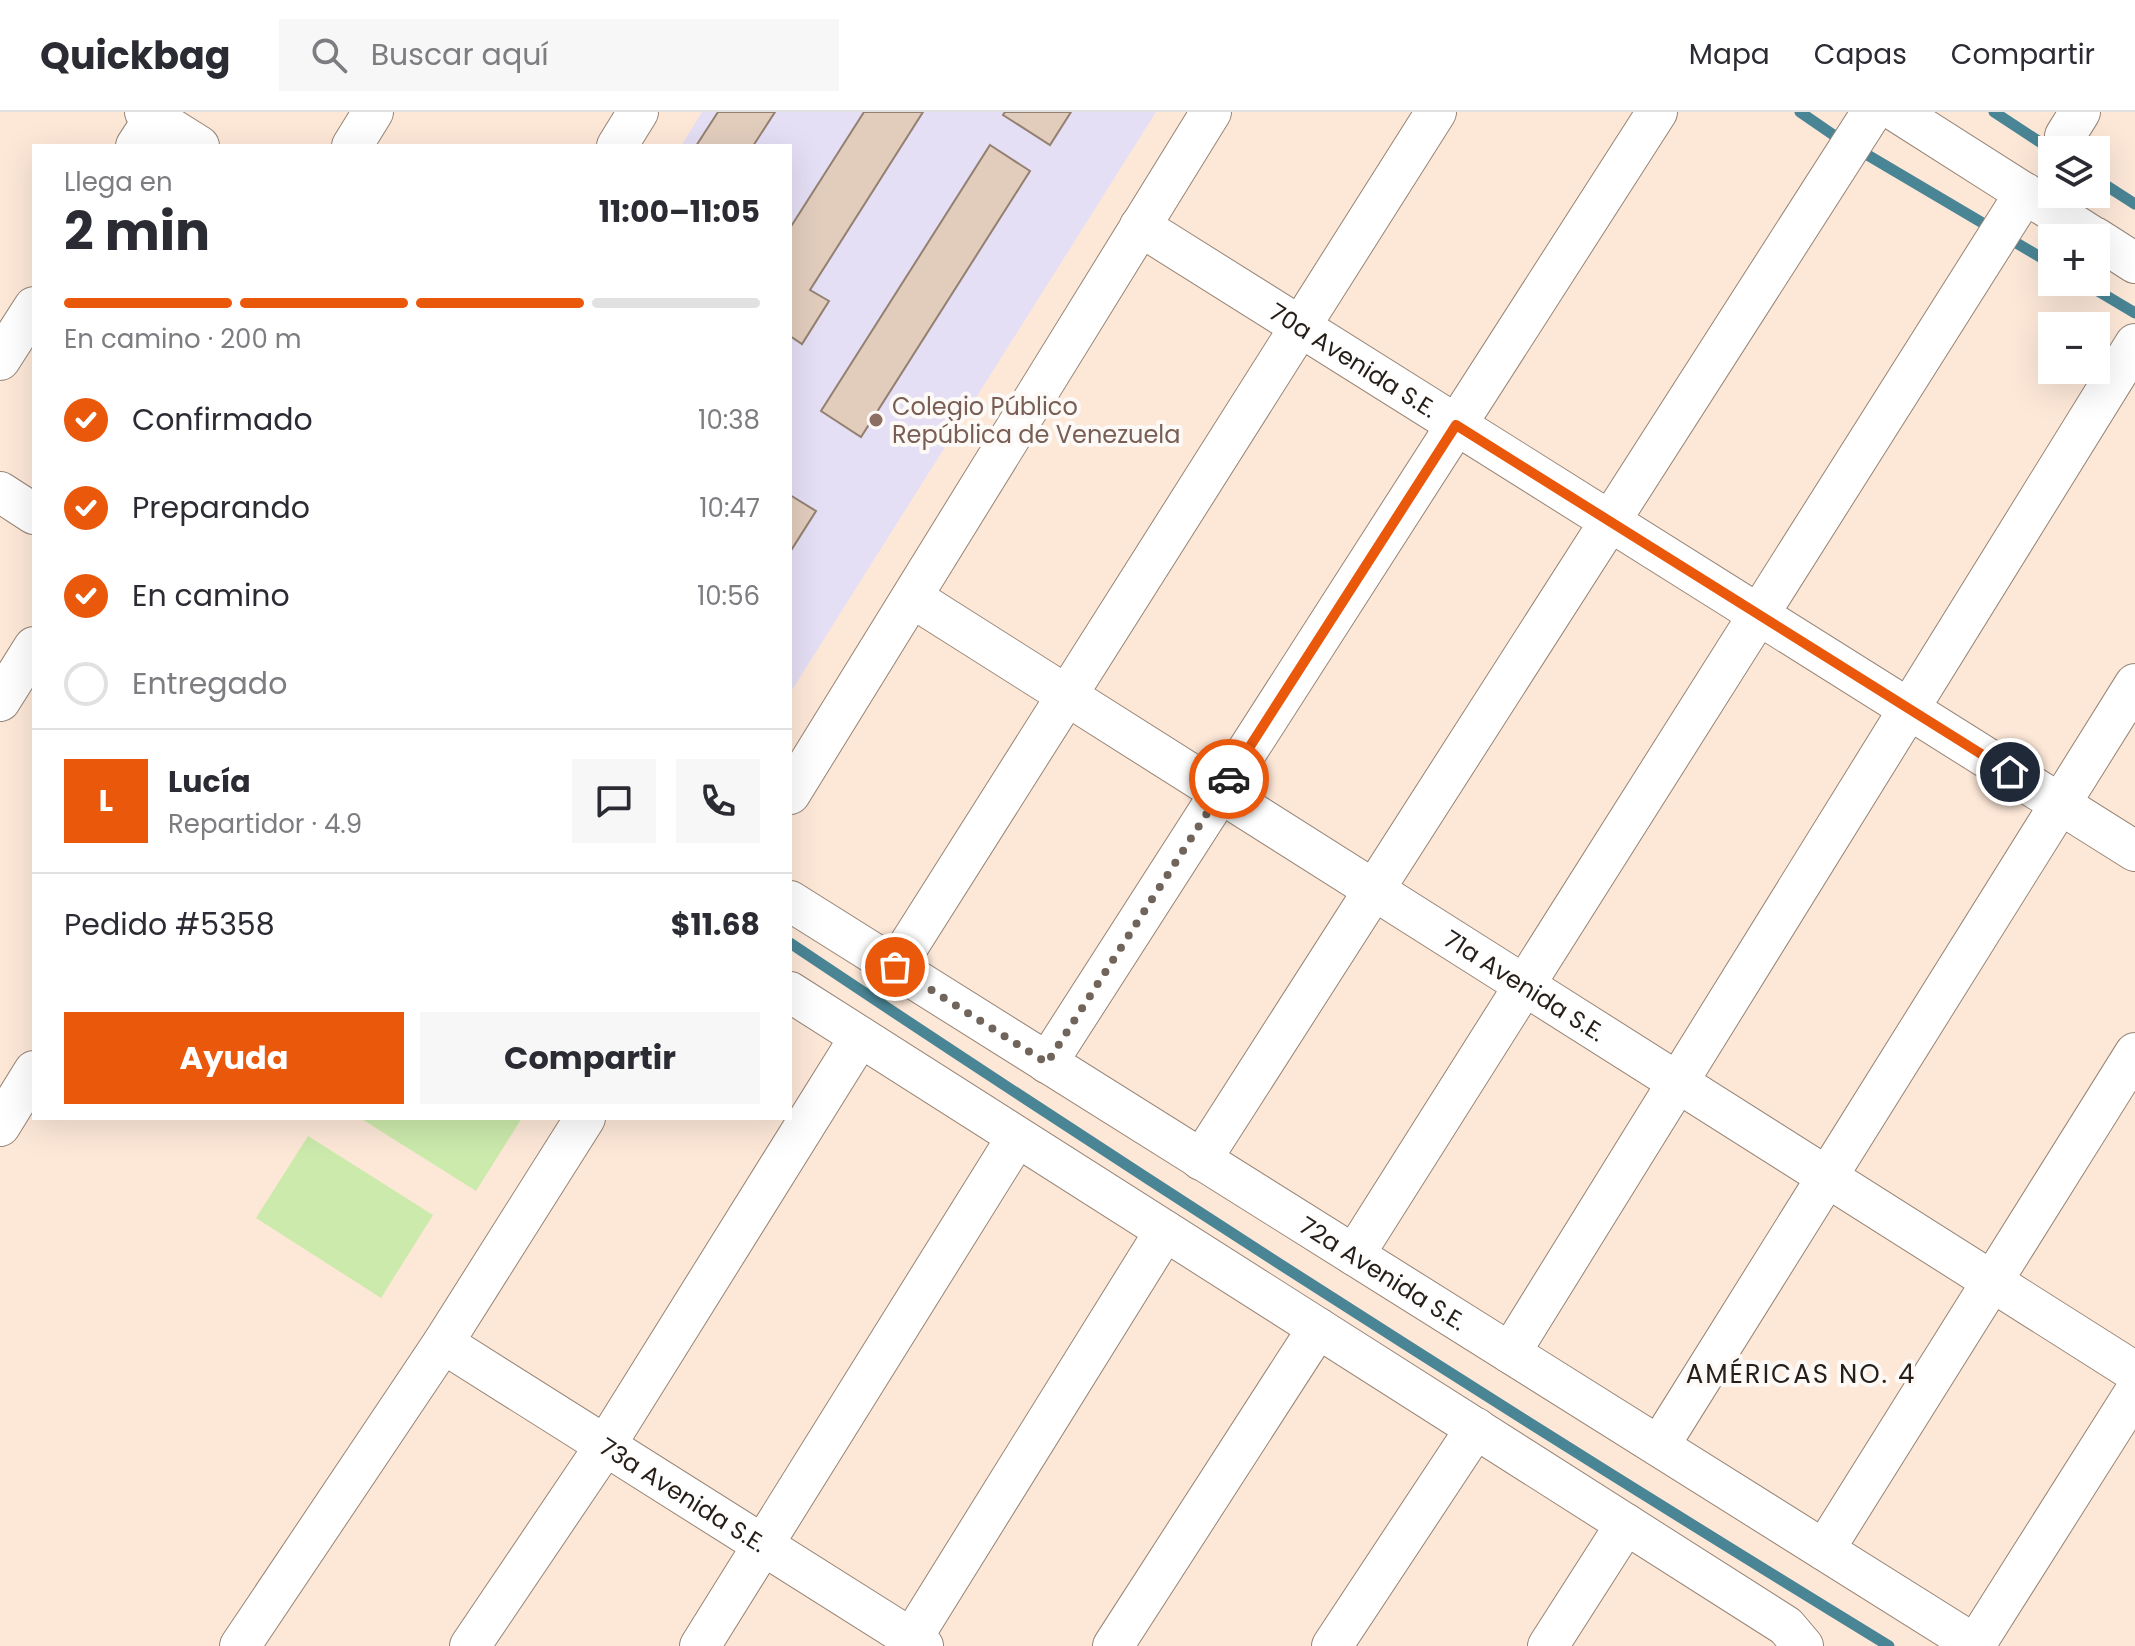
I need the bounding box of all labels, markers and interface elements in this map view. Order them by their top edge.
search box [279,19,839,91]
text: Quickbag [40,29,231,82]
icon: search [307,33,351,77]
text: Buscar aquí [371,33,549,76]
text: Mapa [1689,35,1770,74]
text: Capas [1814,35,1907,74]
text: Compartir [1951,35,2095,74]
map controls [2038,136,2110,384]
button: layers [2038,136,2110,208]
text: Llega en [64,164,173,200]
text: 11:00–11:05 [599,190,760,233]
text: 2 min [64,195,210,268]
button: + [2038,224,2110,296]
street label: 70a Avenida S.E. [1263,295,1443,425]
button: − [2038,312,2110,384]
text: En camino · 200 m [64,321,301,357]
place label: Colegio Público República de Venezuela [892,390,1180,451]
icon: check [64,398,108,442]
text: Confirmado [132,398,313,441]
text: 10:38 [698,402,760,438]
marker: Colegio Público República de Venezuela [867,411,885,429]
icon: check [64,486,108,530]
text: Preparando [132,486,310,529]
text: 10:47 [699,490,760,526]
icon: check [64,574,108,618]
text: En camino [132,574,290,617]
text: 10:56 [697,578,760,614]
text: Entregado [132,662,287,705]
pin [1976,738,2044,806]
courier [1189,739,1269,819]
icon: home [1988,750,2032,794]
icon: car [1207,757,1251,801]
button: chat [572,759,656,843]
button: phone [676,759,760,843]
text: Lucía [168,760,251,803]
text: L [99,779,113,822]
text: Repartidor · 4.9 [168,806,362,842]
text: Pedido #5358 [64,903,275,946]
text: $11.68 [671,903,760,946]
street label: 71a Avenida S.E. [1438,922,1611,1049]
pin [861,933,929,1001]
icon: bag [873,945,917,989]
button: Ayuda [64,1012,404,1104]
button: Compartir [420,1012,760,1104]
street label: 72a Avenida S.E. [1293,1208,1472,1338]
district label: AMÉRICAS NO. 4 [1686,1356,1916,1392]
street label: 73a Avenida S.E. [594,1430,773,1560]

